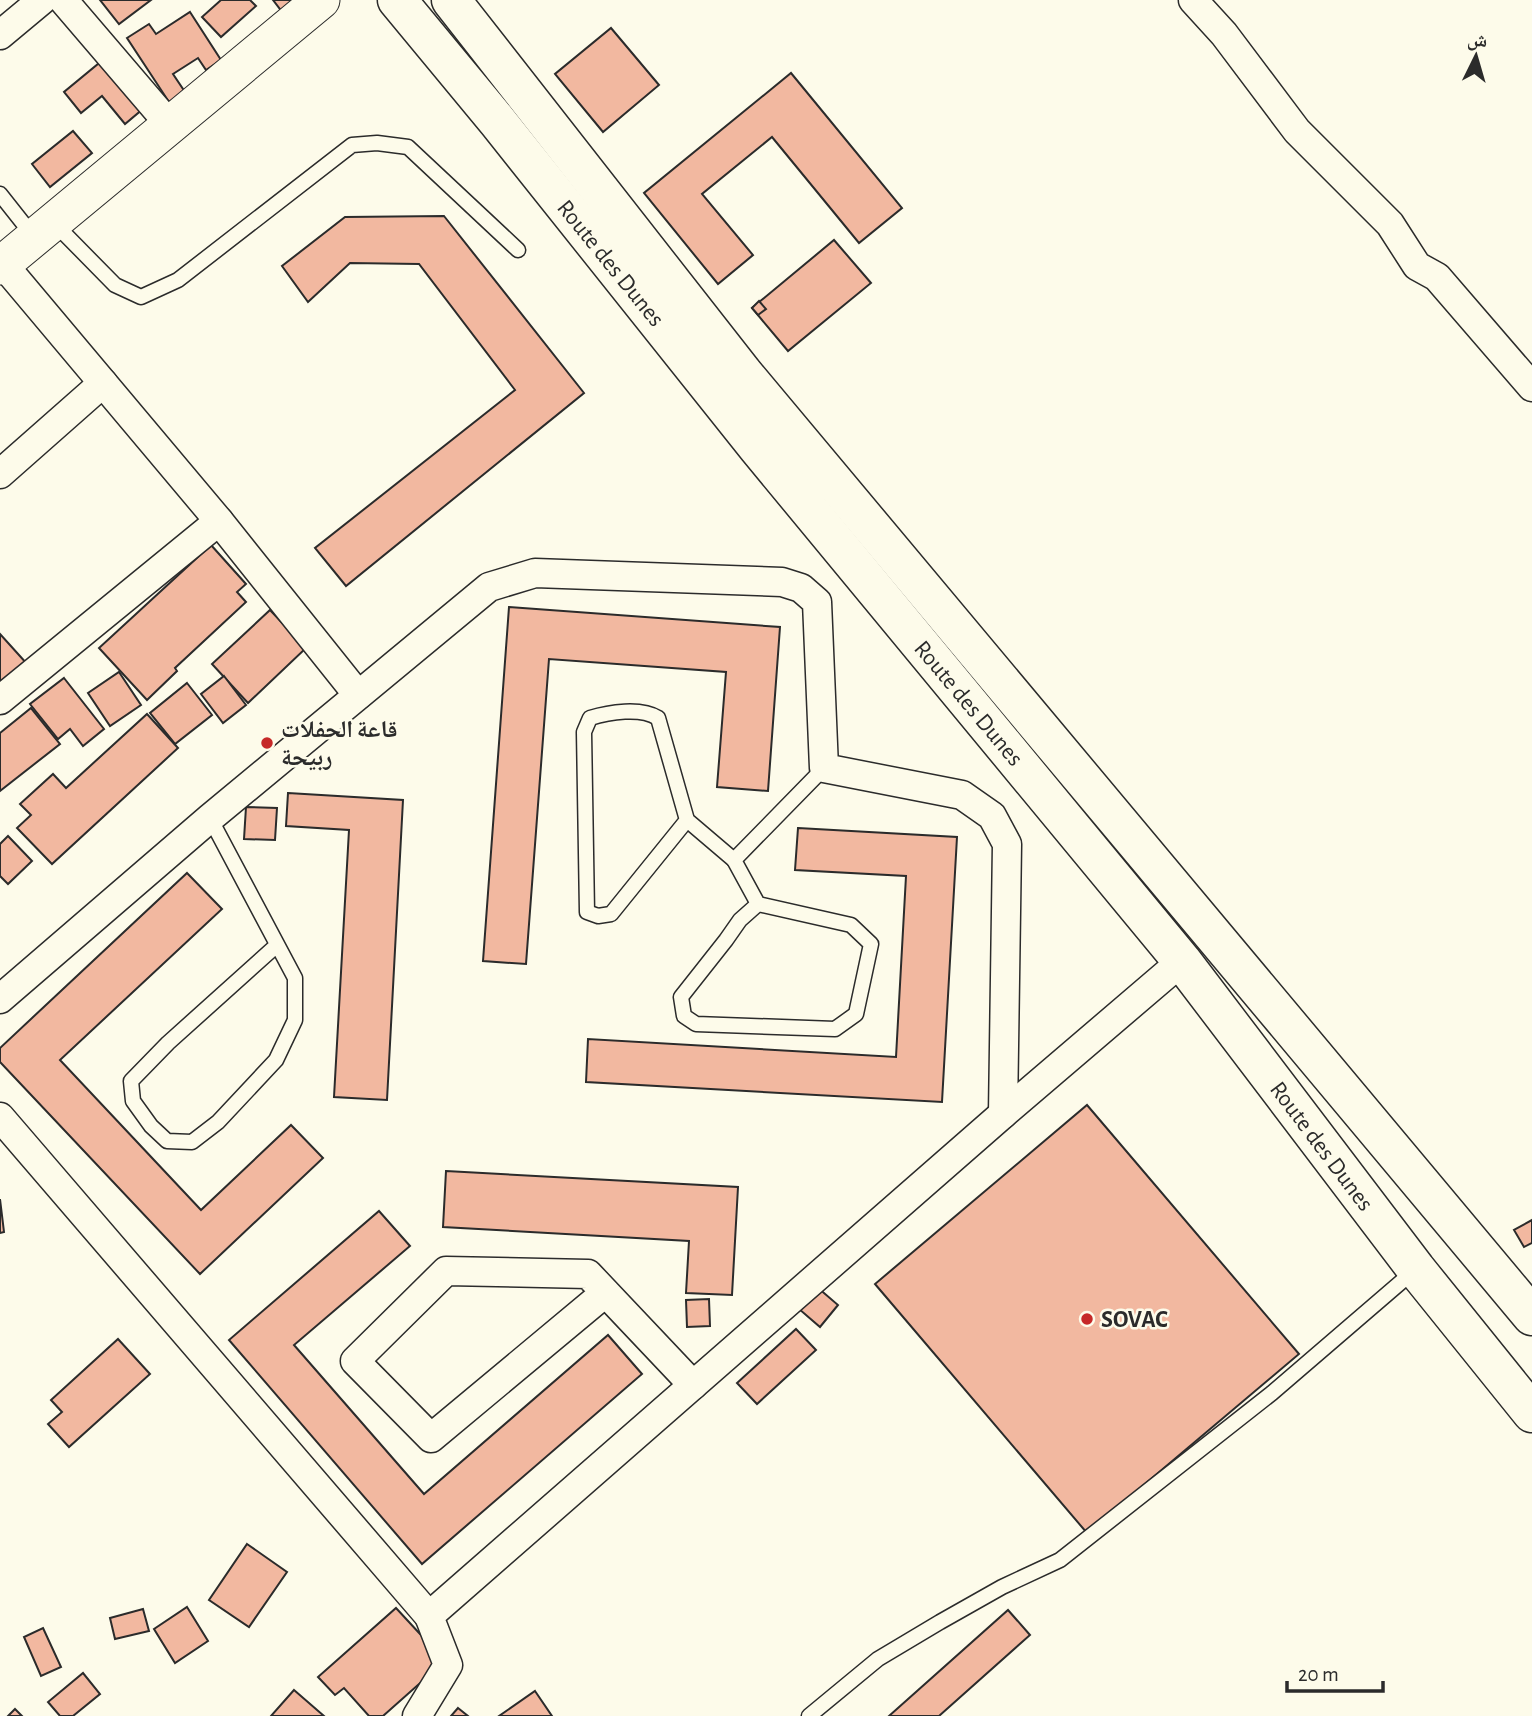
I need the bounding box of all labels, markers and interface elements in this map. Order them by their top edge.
north arrow [1441,21,1511,91]
text: ش [1466,30,1488,52]
street label: Route des Dunes [552,196,668,331]
street label: Route des Dunes [909,637,1027,771]
place label: قاعة الحفلات ربيحة [281,718,398,771]
marker: قاعة الحفلات ربيحة [259,735,275,751]
street label: Route des Dunes [1265,1077,1377,1216]
place label: SOVAC [1101,1308,1168,1332]
marker: SOVAC [1079,1311,1095,1327]
scale bar [1287,1650,1383,1694]
text: 20 m [1298,1664,1339,1685]

